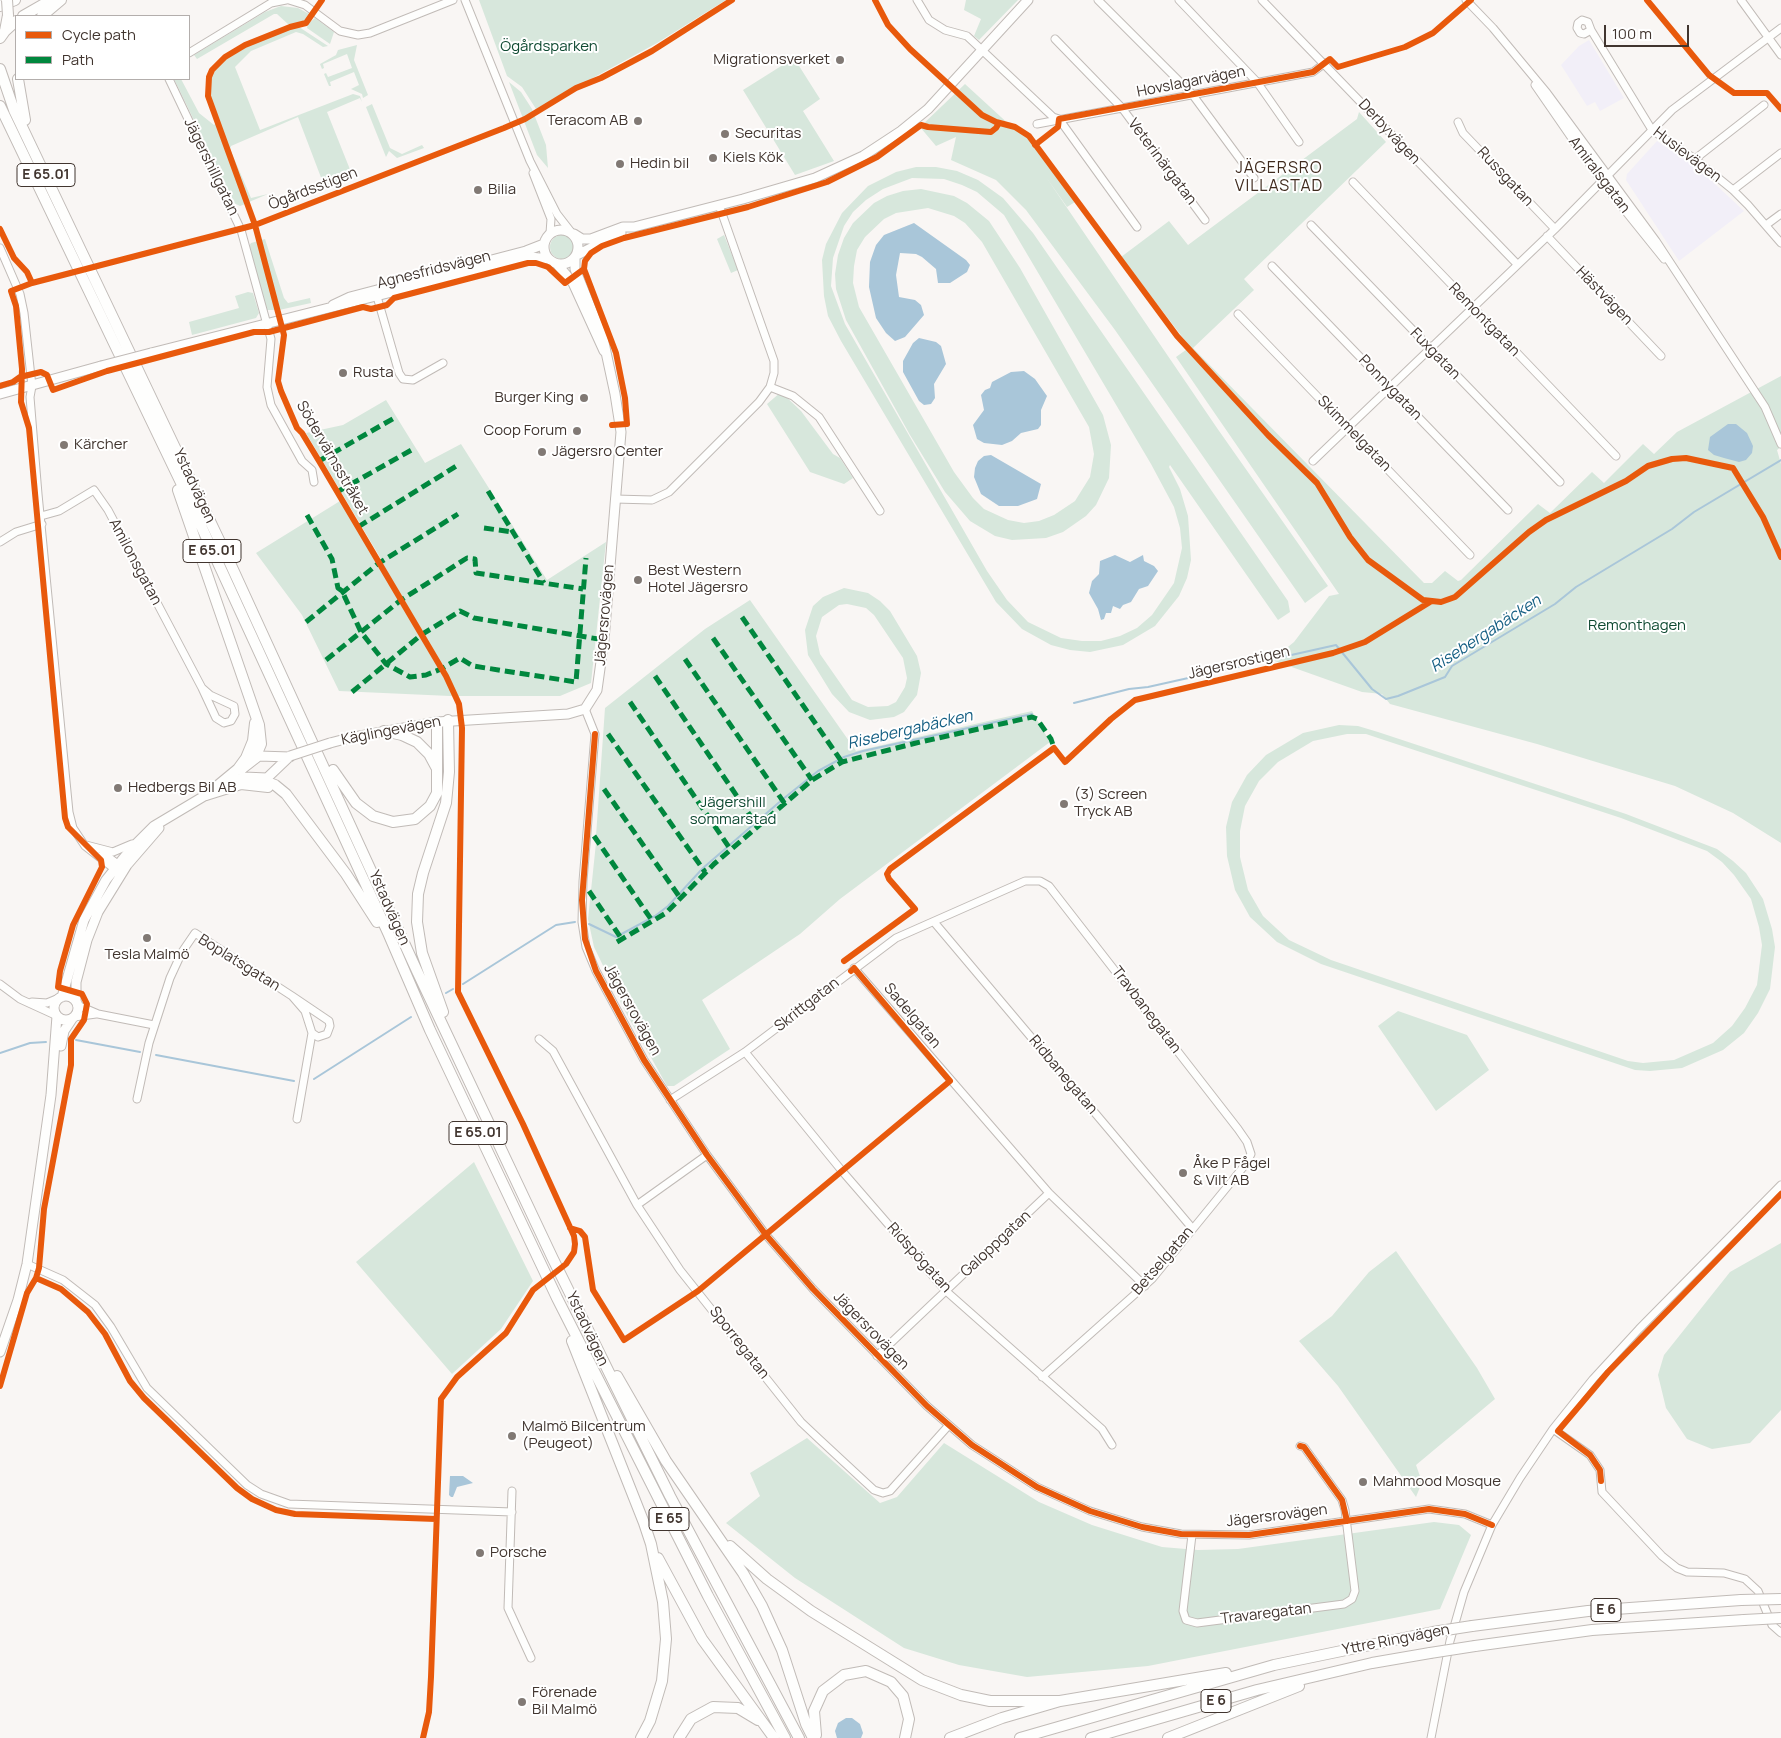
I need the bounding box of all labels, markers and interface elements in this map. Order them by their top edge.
legend [15,15,190,80]
scale bar [1606,15,1691,47]
text: 100 m [1612,23,1652,44]
text: Cycle path [62,24,136,45]
park label: Ögårdsparken [500,38,598,56]
text: Path [62,49,94,70]
place label: Migrationsverket [713,51,830,69]
marker: Migrationsverket [834,54,846,66]
street label: Hovslagarvägen [1135,63,1247,101]
street label: Derbyvägen [1354,96,1424,168]
place label: Teracom AB [547,112,628,130]
marker: Teracom AB [632,115,644,127]
street label: Veterinärgatan [1124,115,1200,209]
street label: Jägershillgatan [180,116,242,218]
street label: Husievägen [1649,123,1725,187]
place label: Securitas [735,125,801,143]
marker: Securitas [719,128,731,140]
street label: Amiralsgatan [1564,133,1634,217]
street label: Russgatan [1473,144,1537,210]
place label: Kiels Kök [723,149,783,167]
marker: Kiels Kök [707,152,719,164]
place label: Hedin bil [630,155,689,173]
marker: Hedin bil [614,158,626,170]
district label: JÄGERSRO VILLASTAD [1234,159,1324,197]
road number: E 65.01 [17,164,75,186]
street label: Ögårdsstigen [266,164,360,214]
place label: Bilia [488,181,516,199]
marker: Bilia [472,184,484,196]
street label: Agnesfridsvägen [375,247,493,293]
street label: Hästvägen [1572,263,1636,329]
street label: Remontgatan [1445,280,1523,360]
street label: Fuxgatan [1406,325,1464,383]
street label: Ponnygatan [1354,352,1426,424]
place label: Rusta [353,364,394,382]
marker: Rusta [337,367,349,379]
place label: Burger King [495,389,574,407]
marker: Burger King [578,392,590,404]
street label: Skimmelgatan [1313,392,1395,476]
street label: Södervärnsstråket [292,398,372,518]
place label: Coop Forum [483,422,567,440]
marker: Coop Forum [571,425,583,437]
place label: Kärcher [74,436,128,454]
marker: Kärcher [58,439,70,451]
place label: Jägersro Center [552,443,663,461]
street label: Ystadvägen [169,446,219,526]
marker: Jägersro Center [536,446,548,458]
street label: Amilonsgatan [105,516,165,608]
road number: E 65.01 [183,540,241,562]
place label: Best Western Hotel Jägersro [648,562,748,597]
street label: Jägersrovägen [592,564,618,666]
marker: Best Western Hotel Jägersro [632,574,644,586]
water label: Risebergabäcken [1427,591,1545,677]
park label: Remonthagen [1588,617,1686,635]
street label: Jägersrostigen [1186,643,1292,683]
water label: Risebergabäcken [846,706,974,754]
street label: Käglingevägen [340,713,442,749]
place label: Hedbergs Bil AB [128,779,236,797]
marker: Hedbergs Bil AB [112,782,124,794]
place label: (3) Screen Tryck AB [1074,786,1147,821]
park label: Jägershill sommarstad [690,794,776,829]
marker: (3) Screen Tryck AB [1058,798,1070,810]
street label: Ystadvägen [364,868,414,948]
street label: Boplatsgatan [195,931,283,995]
marker: Tesla Malmö [141,932,153,944]
place label: Tesla Malmö [104,946,190,964]
street label: Jägersrovägen [600,961,664,1059]
street label: Travbanegatan [1107,963,1185,1057]
street label: Skrittgatan [771,974,843,1036]
street label: Sadelgatan [880,980,944,1052]
street label: Ridbanegatan [1025,1032,1101,1118]
road number: E 65.01 [449,1122,507,1144]
place label: Åke P Fågel & Vilt AB [1193,1155,1270,1190]
marker: Åke P Fågel & Vilt AB [1177,1167,1189,1179]
street label: Galoppgatan [957,1207,1035,1281]
street label: Ridspögatan [883,1219,955,1297]
street label: Betselgatan [1128,1223,1198,1299]
street label: Jägersrovägen [829,1288,913,1374]
street label: Ystadvägen [562,1289,612,1369]
street label: Sporregatan [705,1303,773,1383]
place label: Malmö Bilcentrum (Peugeot) [522,1418,646,1453]
marker: Malmö Bilcentrum (Peugeot) [506,1430,518,1442]
place label: Mahmood Mosque [1373,1473,1501,1491]
marker: Mahmood Mosque [1357,1476,1369,1488]
street label: Jägersrovägen [1225,1501,1329,1531]
road number: E 65 [649,1508,689,1530]
place label: Porsche [490,1544,547,1562]
marker: Porsche [474,1547,486,1559]
road number: E 6 [1591,1598,1621,1622]
street label: Travaregatan [1220,1600,1312,1628]
street label: Yttre Ringvägen [1341,1621,1451,1659]
place label: Förenade Bil Malmö [532,1684,597,1719]
road number: E 6 [1201,1690,1231,1712]
marker: Förenade Bil Malmö [516,1696,528,1708]

